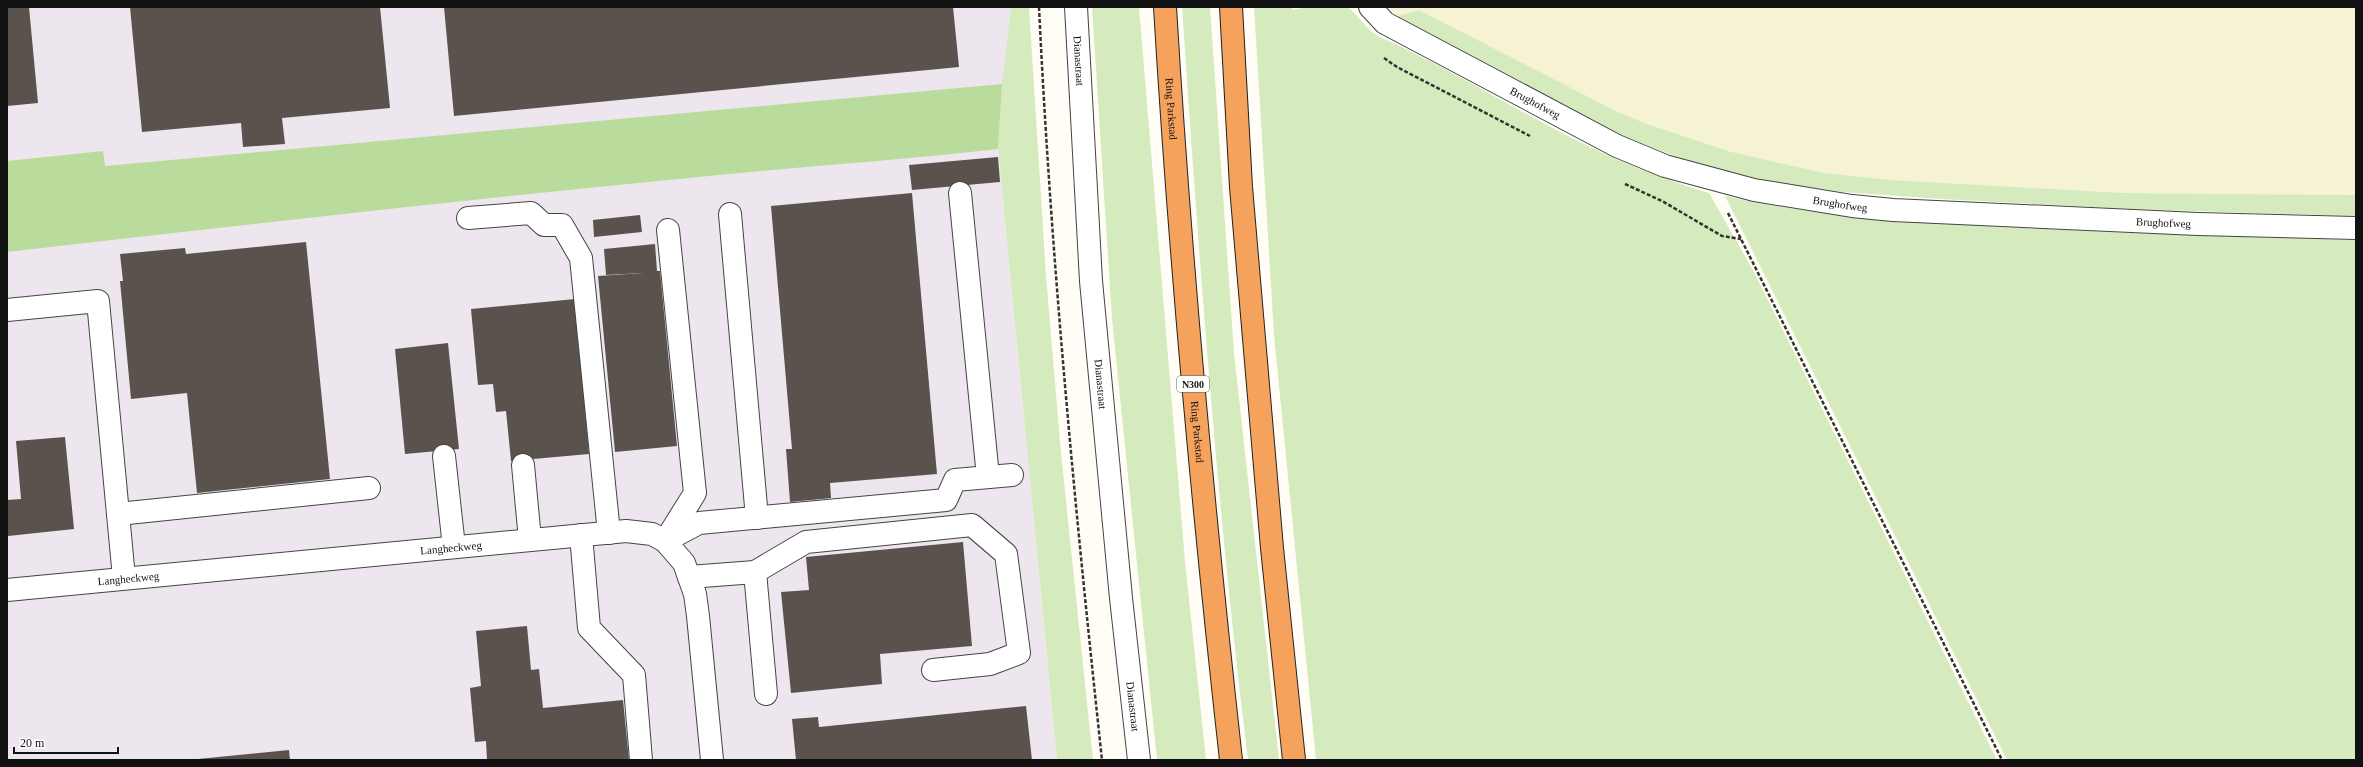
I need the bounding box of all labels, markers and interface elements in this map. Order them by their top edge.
street label: Dianastraat [1072,36,1086,86]
street label: Ring Parkstad [1163,77,1180,141]
street label: Brughofweg [1508,84,1563,121]
street label: Brughofweg [1812,194,1869,214]
street label: Brughofweg [2136,215,2192,230]
street label: Dianastraat [1092,359,1109,410]
road number: N300 [1177,376,1209,392]
street label: Ring Parkstad [1189,400,1206,464]
street label: Langheckweg [420,539,483,557]
street label: Langheckweg [97,569,160,587]
street label: Dianastraat [1124,681,1142,732]
scale bar [14,729,118,755]
text: 20 m [20,736,45,750]

